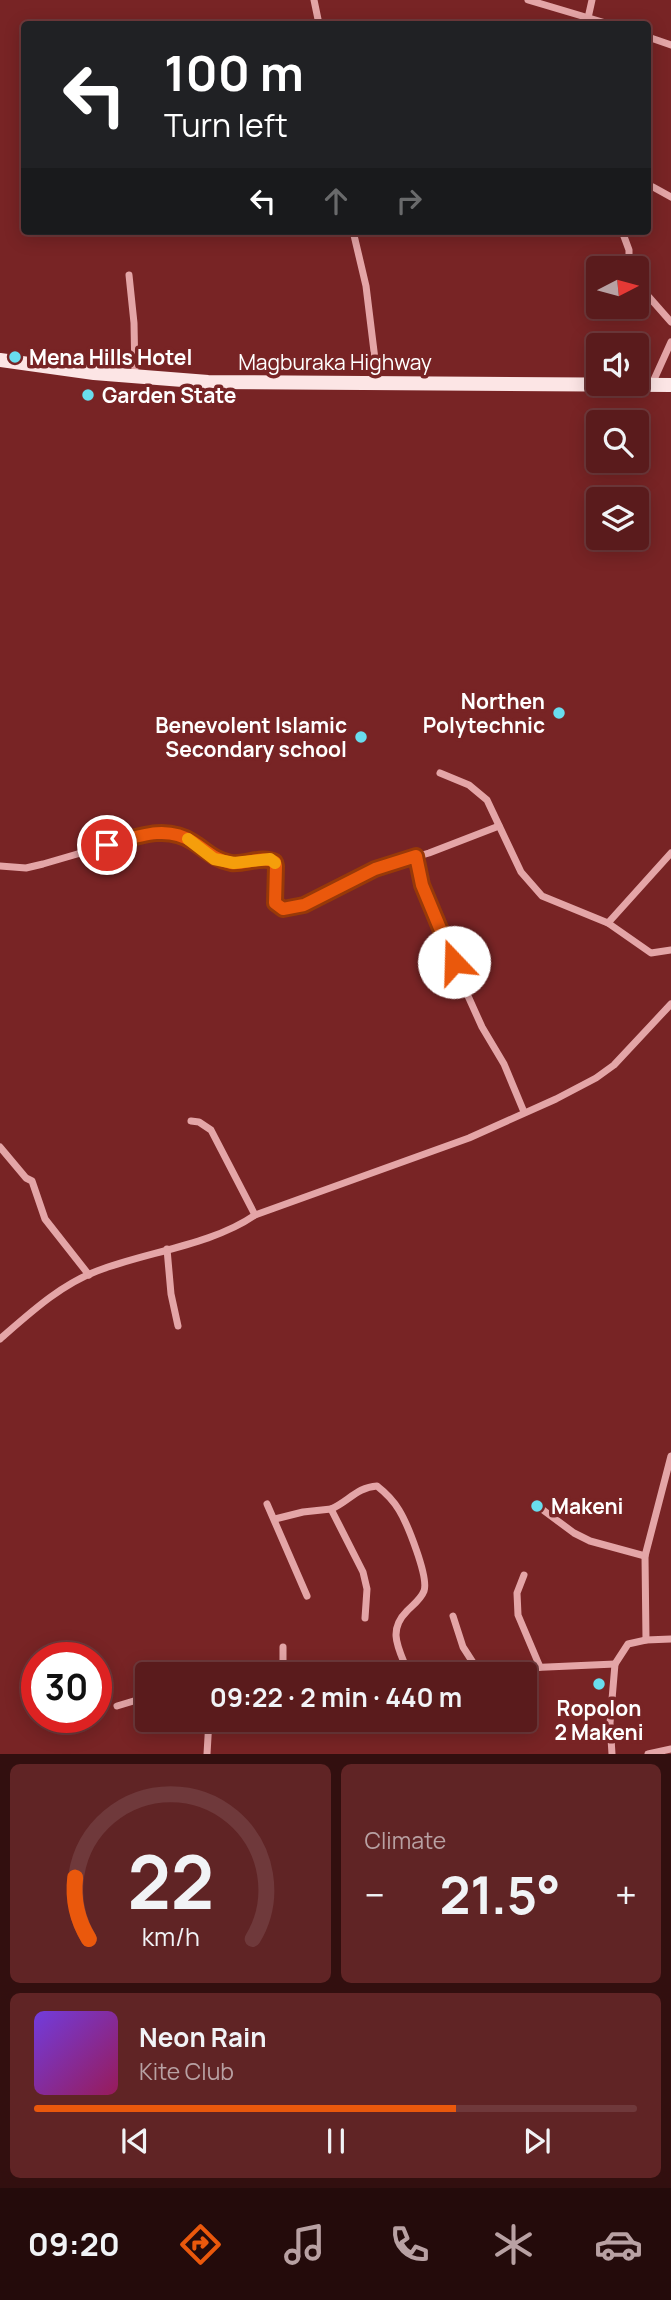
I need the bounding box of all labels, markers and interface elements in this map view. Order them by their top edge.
text: 100 m [164,39,304,106]
icon: left [49,49,140,140]
text: Turn left [164,103,288,147]
icon: left [244,182,282,220]
icon: ahead [317,182,355,220]
icon: right [390,182,428,220]
north arrow [586,256,649,318]
map controls [586,256,649,550]
button: sound [586,333,649,396]
place label: Mena Hills Hotel [29,343,192,371]
street label: Magburaka Highway [238,348,432,376]
marker: Mena Hills Hotel [7,349,23,365]
place label: Garden State [102,381,236,409]
marker: Garden State [80,387,96,403]
button: search [586,410,649,473]
button: layers [586,487,649,550]
place label: Northen Polytechnic [423,687,545,739]
marker: Northen Polytechnic [551,705,567,721]
place label: Benevolent Islamic Secondary school [155,711,347,763]
marker: Benevolent Islamic Secondary school [353,729,369,745]
pin [77,815,137,875]
icon: arrive [88,826,126,864]
position arrow [417,925,491,999]
place label: Makeni [551,1492,624,1520]
marker: Makeni [529,1498,545,1514]
speed limit sign: 30 [21,1642,112,1733]
marker: Ropolon 2 Makeni [591,1676,607,1692]
text: 09:22 · 2 min · 440 m [210,1679,462,1715]
place label: Ropolon 2 Makeni [554,1694,644,1746]
text: Climate [365,1824,446,1856]
text: 22 [127,1832,214,1932]
text: 21.5° [439,1859,561,1930]
text: − [365,1868,385,1920]
text: + [615,1868,637,1920]
text: km/h [141,1919,199,1954]
text: Neon Rain [139,2019,267,2055]
text: Kite Club [139,2055,234,2087]
icon: previous [116,2122,154,2160]
icon: pause [317,2122,355,2160]
icon: next [518,2122,556,2160]
icon: directions [176,2220,225,2269]
icon: music [280,2220,329,2269]
icon: phone [385,2220,434,2269]
icon: climate [489,2220,538,2269]
icon: car [594,2220,643,2269]
text: 09:20 [28,2222,120,2266]

